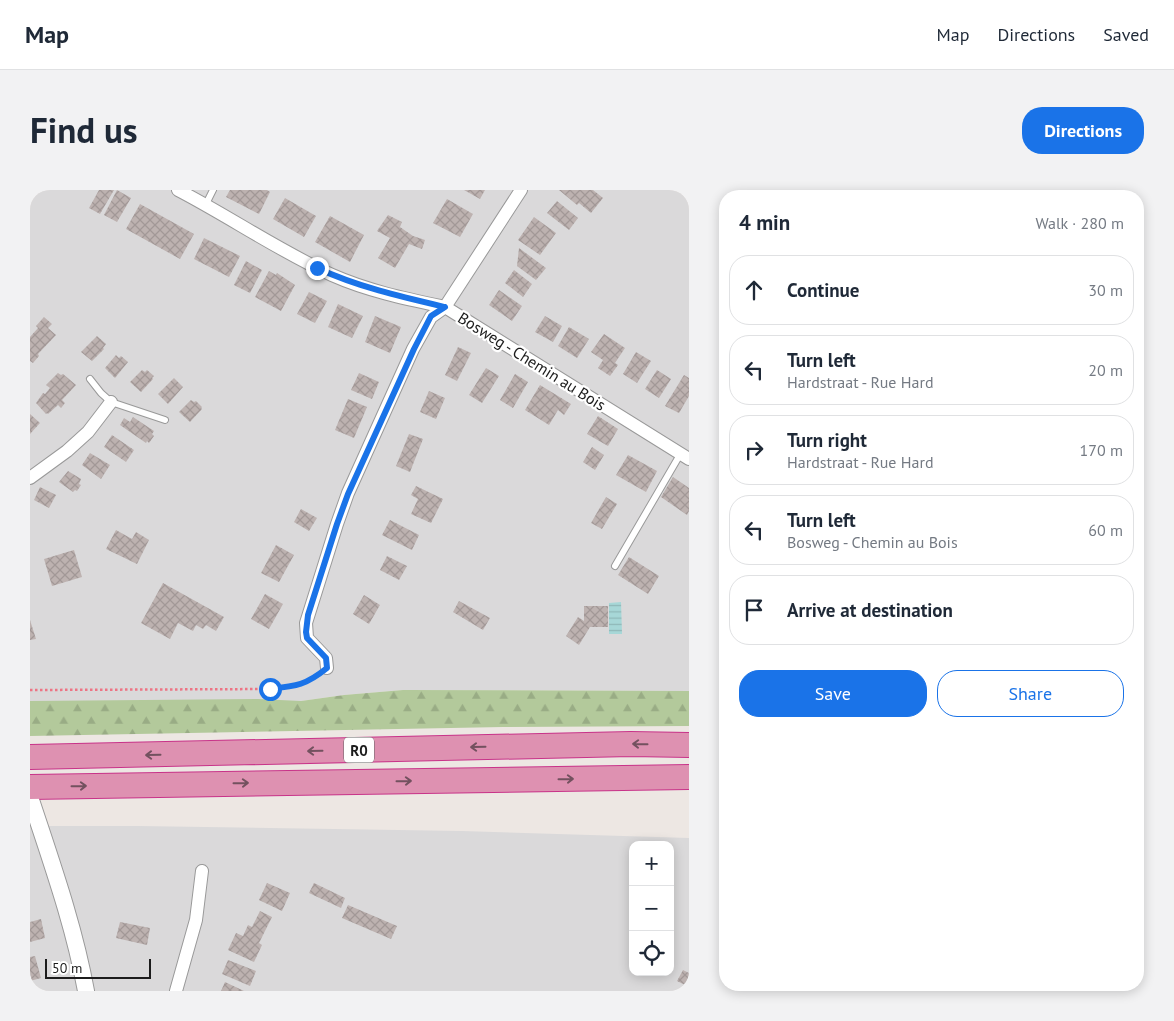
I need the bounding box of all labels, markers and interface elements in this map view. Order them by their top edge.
text: Map [25,19,69,50]
text: Map [937,23,969,46]
text: Directions [997,23,1075,46]
text: Saved [1103,23,1149,46]
text: Find us [30,107,138,153]
button: Directions [1022,107,1144,154]
text: 4 min [739,209,790,236]
text: Walk · 280 m [1035,213,1124,233]
route end [306,257,329,280]
icon: ahead [740,276,768,304]
text: Continue [787,278,859,302]
text: 30 m [1088,280,1123,300]
street label: Bosweg - Chemin au Bois [454,307,610,415]
text: Turn left [787,348,856,372]
icon: left [740,356,768,384]
text: 20 m [1088,360,1123,380]
text: Hardstraat - Rue Hard [787,372,934,392]
text: Turn right [787,428,867,452]
icon: right [740,436,768,464]
text: 170 m [1080,440,1123,460]
text: Hardstraat - Rue Hard [787,452,934,472]
text: Turn left [787,508,856,532]
icon: left [740,516,768,544]
text: 60 m [1088,520,1123,540]
text: Bosweg - Chemin au Bois [787,532,958,552]
icon: arrive [740,596,768,624]
text: Arrive at destination [787,598,953,622]
button: Save [739,670,927,717]
button: Share [937,670,1124,717]
route start [259,678,282,701]
road number: R0 [344,738,374,762]
one-way arrow [633,739,649,749]
one-way arrow [470,743,486,752]
one-way arrow [308,746,324,756]
one-way arrow [145,750,162,760]
one-way arrow [558,774,574,783]
one-way arrow [395,776,411,786]
one-way arrow [233,779,249,788]
one-way arrow [70,781,86,791]
map controls [629,841,674,976]
button: + [629,841,674,886]
button: − [629,886,674,931]
button: locate [629,931,674,976]
scale bar [45,956,151,979]
text: 50 m [52,959,82,977]

